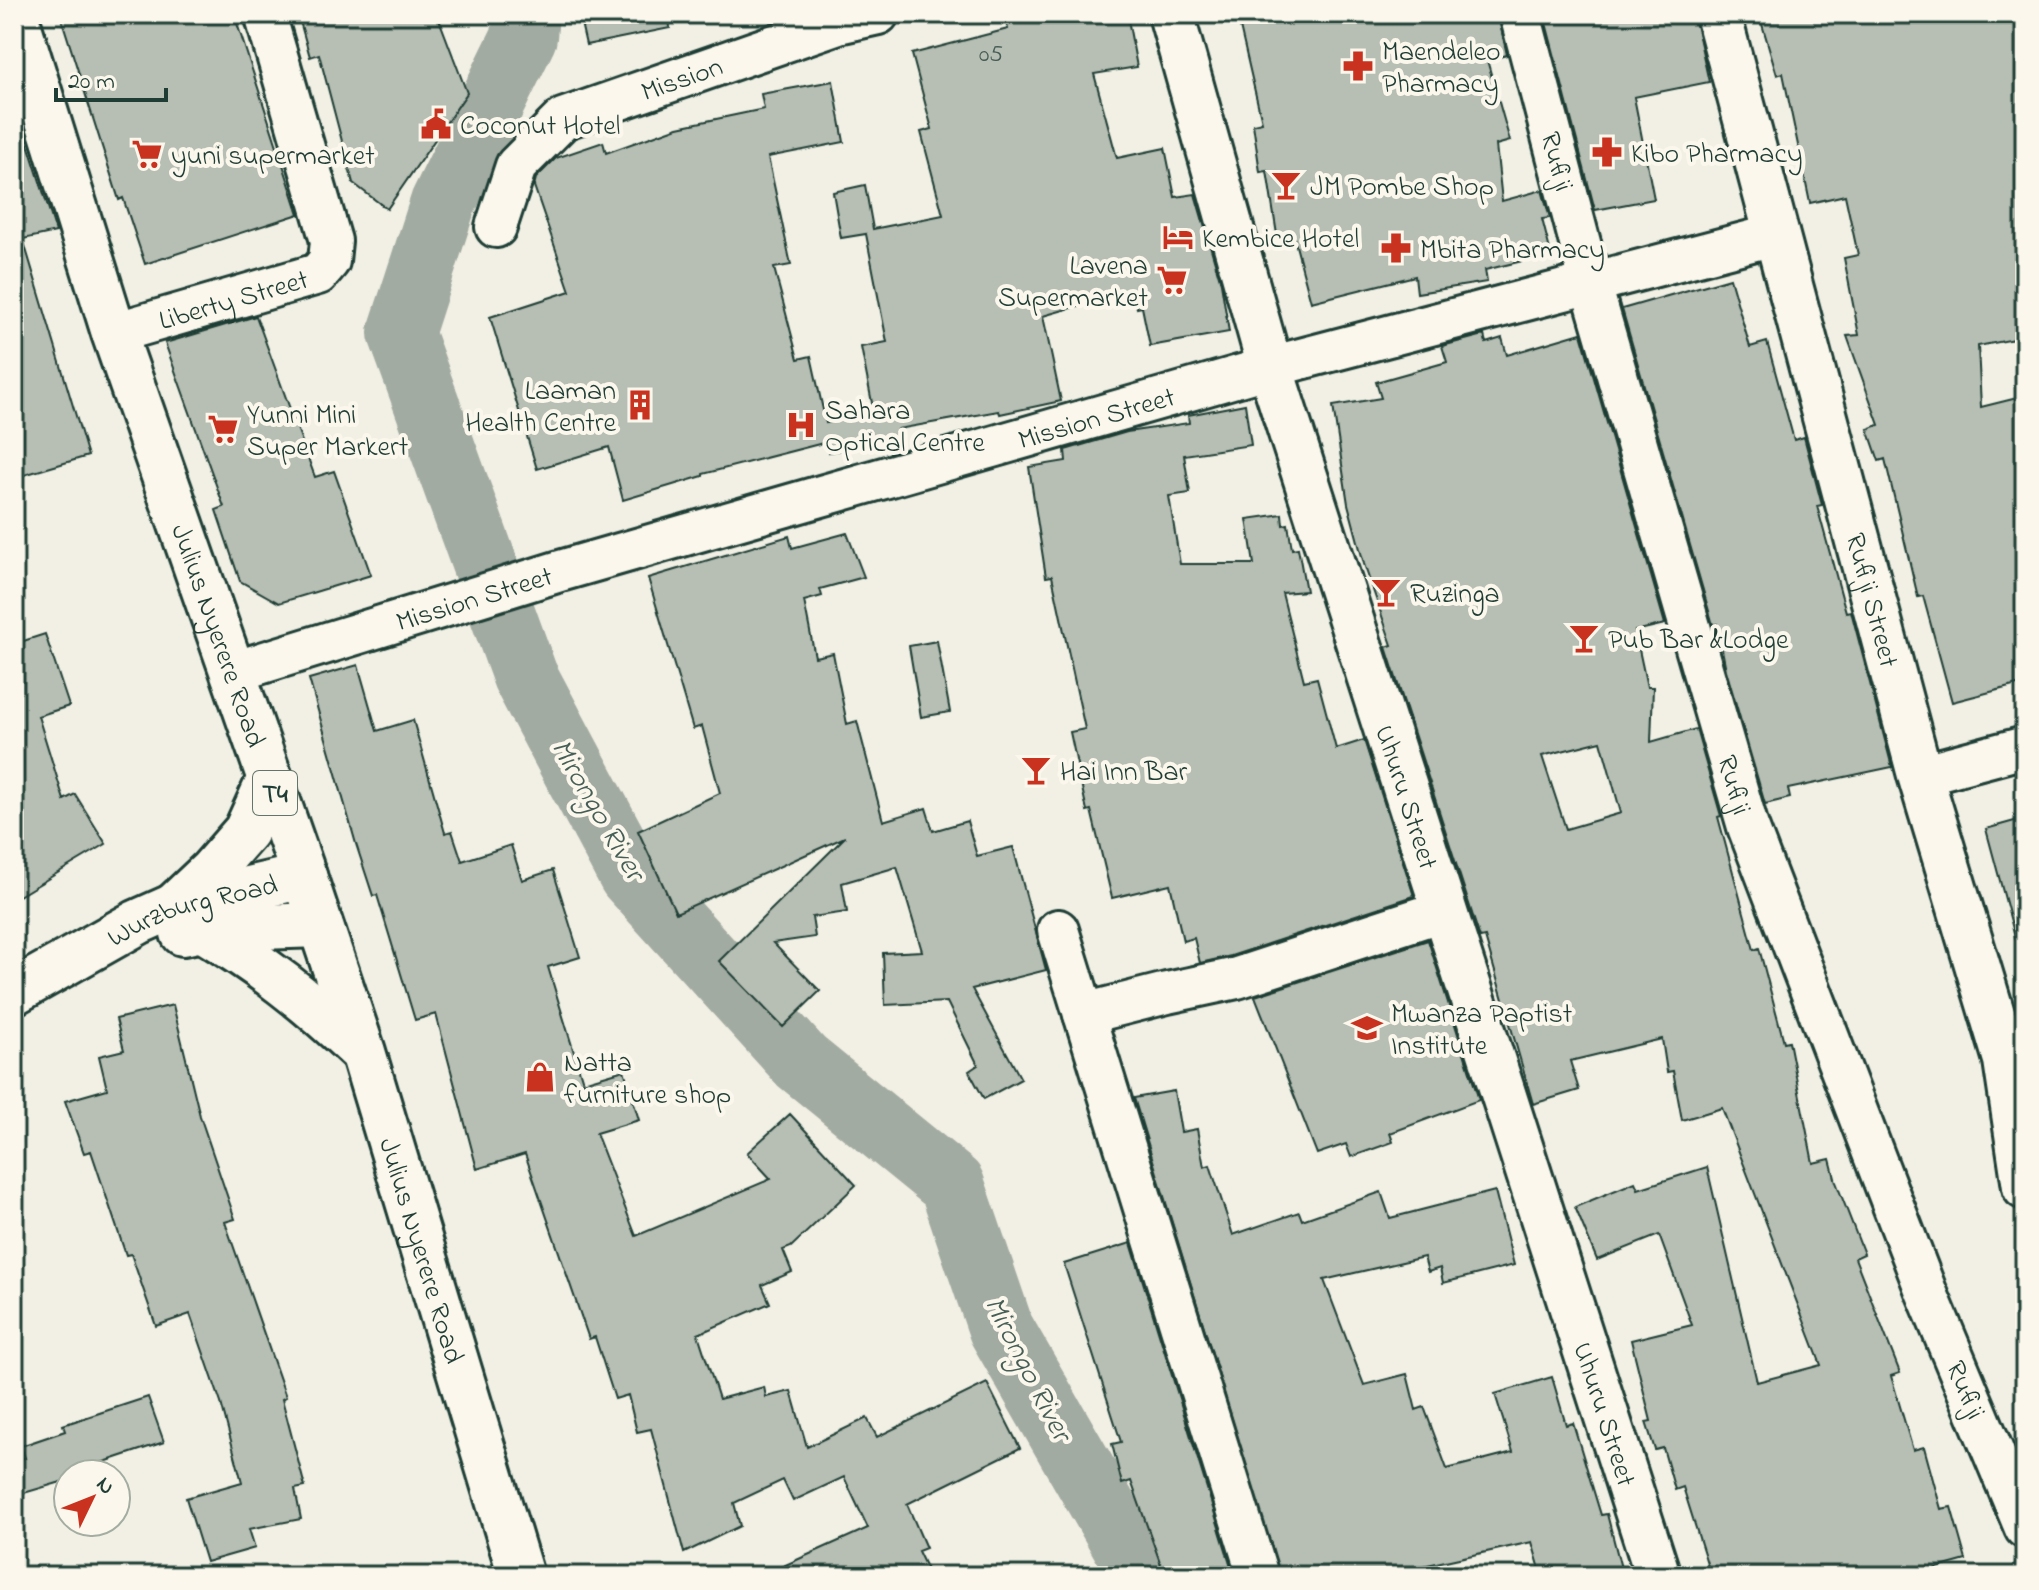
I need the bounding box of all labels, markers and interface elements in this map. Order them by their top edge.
place label: Maendeleo Pharmacy [1382,33,1501,106]
house number: 05 [979,38,1003,73]
street label: Mission [636,48,729,114]
pharmacy icon: Maendeleo Pharmacy [1341,49,1375,83]
scale bar [56,52,166,102]
text: 20 m [68,65,115,100]
public building icon: Coconut Hotel [419,107,453,141]
place label: Coconut Hotel [460,107,621,148]
street label: Rufiji [1528,128,1583,196]
pharmacy icon: Kibo Pharmacy [1590,135,1624,169]
place label: Kibo Pharmacy [1631,135,1802,176]
supermarket icon: yuni supermarket [130,137,164,171]
place label: yuni supermarket [171,137,375,178]
bar icon: JM Pombe Shop [1269,168,1303,202]
place label: JM Pombe Shop [1310,168,1494,209]
hotel icon: Kembice Hotel [1161,220,1195,254]
place label: Kembice Hotel [1202,220,1359,261]
pharmacy icon: Mbita Pharmacy [1379,231,1413,265]
place label: Mbita Pharmacy [1420,231,1605,272]
place label: Lavena Supermarket [998,247,1148,320]
street label: Liberty Street [154,261,314,343]
supermarket icon: Lavena Supermarket [1155,263,1189,297]
place label: Laaman Health Centre [465,372,616,445]
street label: Mission Street [1014,378,1180,462]
building icon: Laaman Health Centre [623,388,657,422]
place label: Sahara Optical Centre [825,392,985,465]
place label: Yunni Mini Super Markert [247,396,408,469]
hospital icon: Sahara Optical Centre [784,408,818,442]
supermarket icon: Yunni Mini Super Markert [206,412,240,446]
street label: Julius Nyerere Road [158,519,274,754]
street label: Rufiji Street [1833,529,1908,672]
street label: Mission Street [392,558,558,644]
bar icon: Ruzinga [1369,575,1403,609]
place label: Ruzinga [1410,575,1500,616]
bar icon: Pub Bar &Lodge [1567,621,1601,655]
place label: Pub Bar &Lodge [1608,621,1789,662]
street label: Uhuru Street [1362,721,1447,875]
water label: Mirongo River [538,731,657,893]
street label: Rufiji [1704,751,1760,820]
bar icon: Hai Inn Bar [1019,753,1053,787]
place label: Hai Inn Bar [1060,753,1188,794]
road number: T4 [253,771,297,815]
street label: Wurzburg Road [101,866,282,959]
place label: Mwanza Paptist Institute [1391,995,1572,1068]
school or university icon: Mwanza Paptist Institute [1350,1011,1384,1045]
place label: Natta furniture shop [564,1044,731,1117]
shop icon: Natta furniture shop [523,1060,557,1094]
street label: Julius Nyerere Road [366,1133,473,1369]
water label: Mirongo River [971,1289,1083,1453]
street label: Uhuru Street [1560,1338,1645,1492]
street label: Rufiji [1933,1355,1994,1426]
north arrow [52,1458,132,1538]
text: N [88,1470,121,1503]

